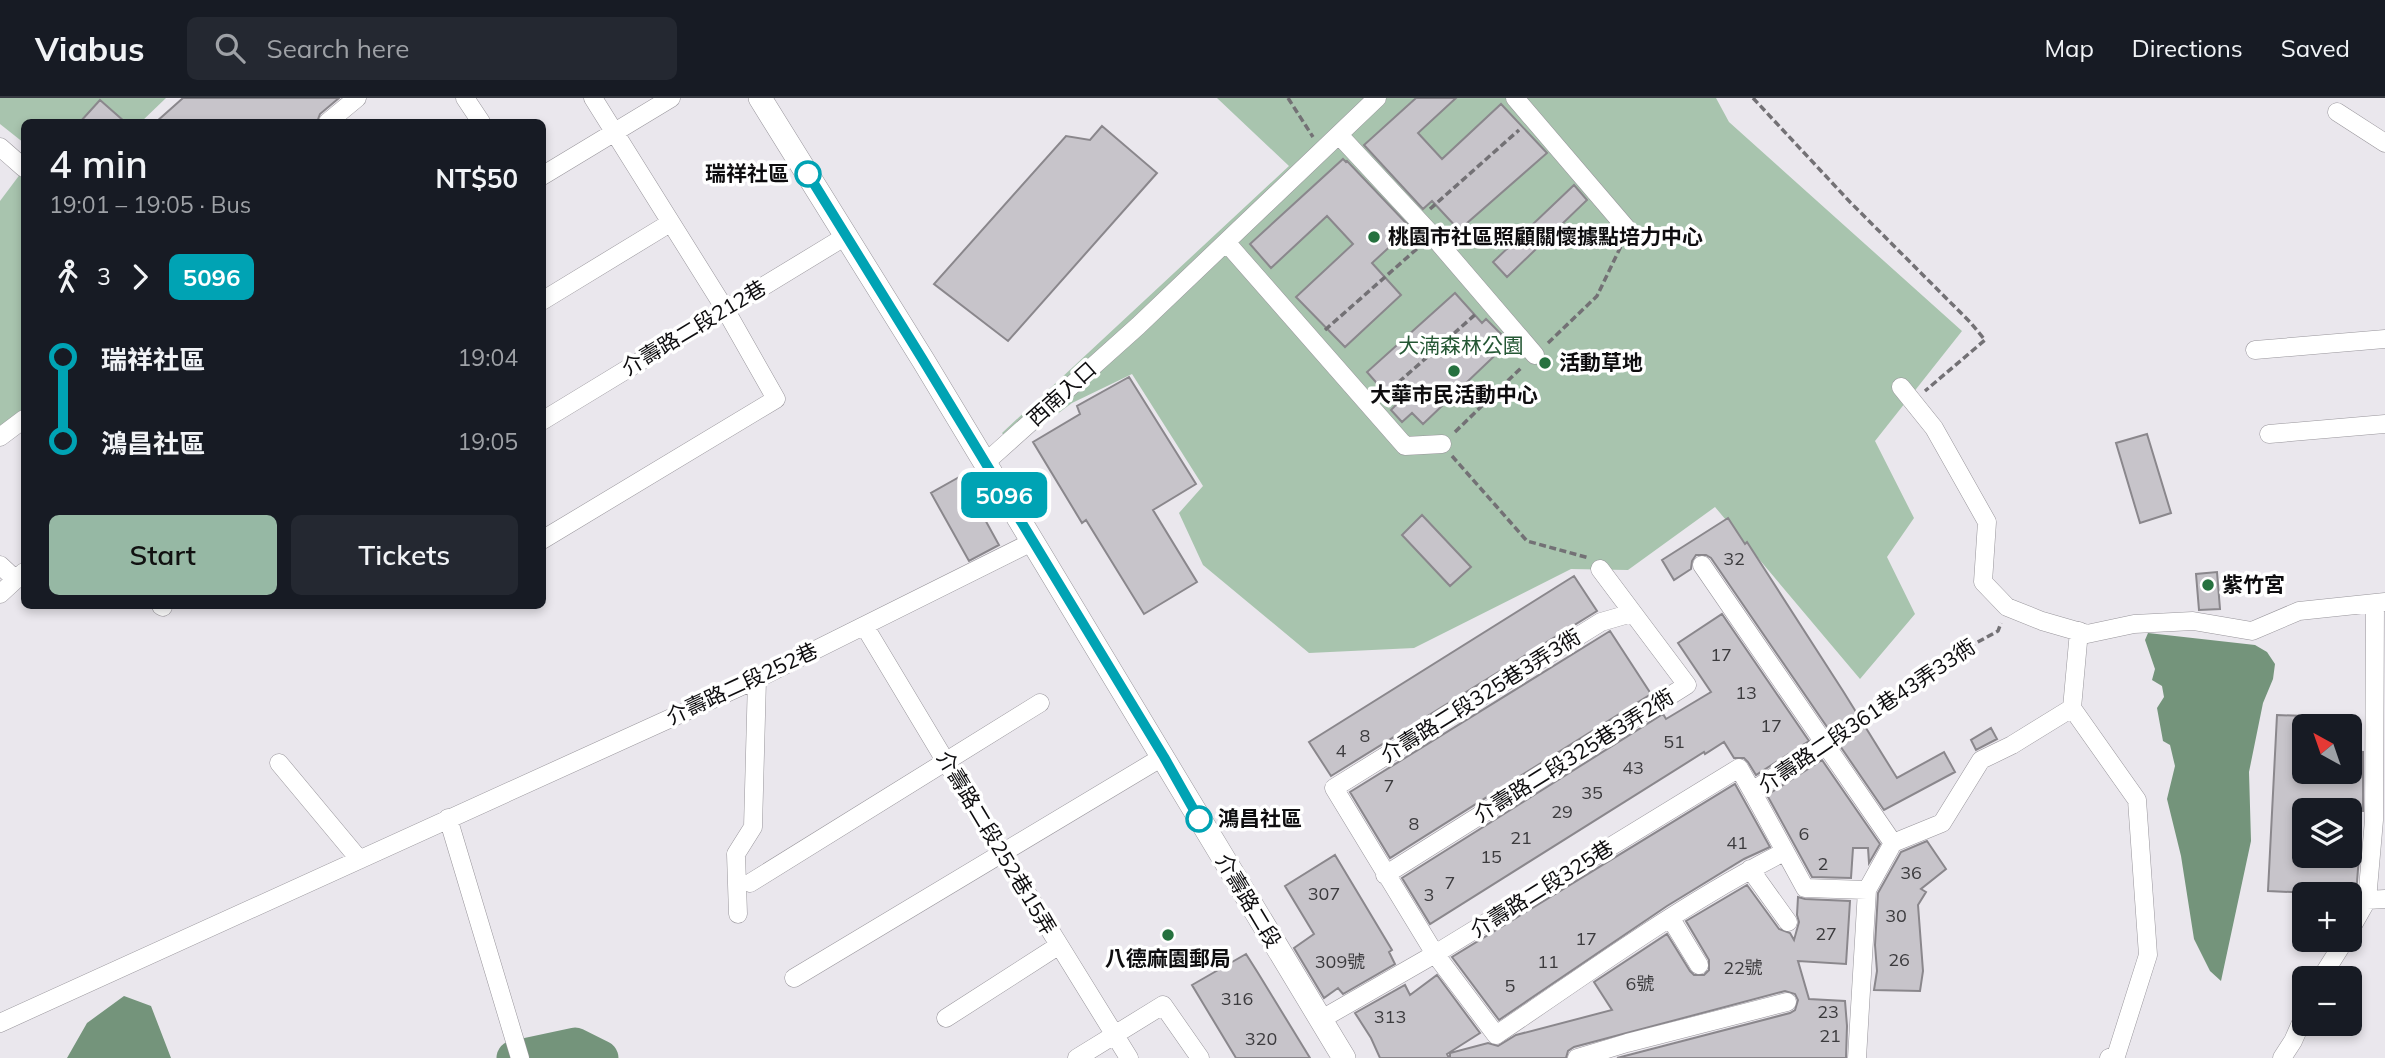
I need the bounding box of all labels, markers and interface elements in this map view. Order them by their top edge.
search box [187,17,677,80]
text: Viabus [35,28,145,69]
icon: search [211,29,249,67]
text: Search here [267,32,409,65]
text: Map [2044,33,2094,63]
text: Directions [2132,33,2243,63]
text: Saved [2281,33,2350,63]
text: 4 min [49,140,148,188]
place label: 瑞祥社區 [705,160,789,186]
marker: 瑞祥社區 [795,161,821,187]
text: NT$50 [435,162,518,195]
text: 19:01 – 19:05 · Bus [49,190,251,219]
place label: 桃園市社區照顧關懷據點培力中心 [1388,223,1703,249]
marker: 桃園市社區照顧關懷據點培力中心 [1366,229,1382,245]
icon: walk [49,258,87,296]
icon: forward [121,258,159,296]
text: 3 [97,262,111,291]
text: 5096 [183,262,240,292]
street label: 介壽路二段212巷 [617,274,770,380]
park label: 大湳森林公園 [1398,332,1524,358]
text: 瑞祥社區 [101,343,205,376]
text: 19:04 [458,343,518,372]
place label: 活動草地 [1559,349,1643,375]
street label: 西南入口 [1021,355,1101,431]
marker: 活動草地 [1537,355,1553,371]
marker: 大華市民活動中心 [1446,363,1462,379]
place label: 大華市民活動中心 [1370,381,1538,407]
text: 鴻昌社區 [101,427,205,460]
text: 19:05 [458,427,518,456]
line badge: 5096 [955,472,1053,518]
text: 5096 [975,480,1033,510]
button: Start [49,515,277,595]
button: Tickets [291,515,518,595]
house number: 32 [1723,547,1745,570]
place label: 紫竹宮 [2222,571,2285,597]
marker: 紫竹宮 [2200,577,2216,593]
street label: 介壽路二段325巷3弄3衖 [1376,623,1585,767]
street label: 介壽路二段361巷43弄33衖 [1753,633,1980,798]
street label: 介壽路二段252巷 [662,637,821,729]
house number: 17 [1710,643,1732,666]
house number: 13 [1735,681,1757,704]
street label: 介壽路二段325巷3弄2衖 [1469,683,1678,827]
house number: 17 [1760,714,1782,737]
north arrow [2292,714,2362,784]
map controls [2292,714,2362,1036]
house number: 8 [1360,724,1370,747]
house number: 51 [1663,730,1685,753]
house number: 4 [1336,739,1347,762]
street label: 介壽路二段252巷15弄 [932,746,1062,939]
house number: 43 [1622,756,1644,779]
house number: 7 [1384,774,1394,797]
house number: 35 [1581,781,1603,804]
button: layers [2292,798,2362,868]
house number: 29 [1551,800,1573,823]
place label: 鴻昌社區 [1218,805,1302,831]
marker: 鴻昌社區 [1186,806,1212,832]
house number: 8 [1409,812,1419,835]
house number: 6 [1799,822,1809,845]
house number: 21 [1510,826,1532,849]
house number: 41 [1726,831,1748,854]
street label: 介壽路二段325巷 [1465,834,1618,943]
house number: 15 [1480,845,1502,868]
street label: 介壽路二段 [1211,849,1287,952]
house number: 2 [1818,852,1828,875]
house number: 36 [1900,861,1922,884]
house number: 7 [1445,871,1455,894]
house number: 307 [1308,882,1340,905]
button: + [2292,882,2362,952]
house number: 3 [1424,883,1434,906]
house number: 30 [1885,904,1907,927]
house number: 27 [1815,922,1837,945]
marker: 八德麻園郵局 [1160,927,1176,943]
house number: 17 [1575,927,1597,950]
place label: 八德麻園郵局 [1105,945,1231,971]
house number: 26 [1888,948,1910,971]
house number: 309號 [1315,950,1365,973]
house number: 11 [1537,950,1559,973]
house number: 22號 [1723,956,1763,979]
button: − [2292,966,2362,1036]
house number: 6號 [1626,972,1654,995]
house number: 5 [1505,974,1516,997]
house number: 316 [1221,987,1253,1010]
house number: 23 [1817,1000,1839,1023]
house number: 313 [1374,1005,1406,1028]
house number: 21 [1819,1024,1841,1047]
house number: 320 [1245,1027,1277,1050]

